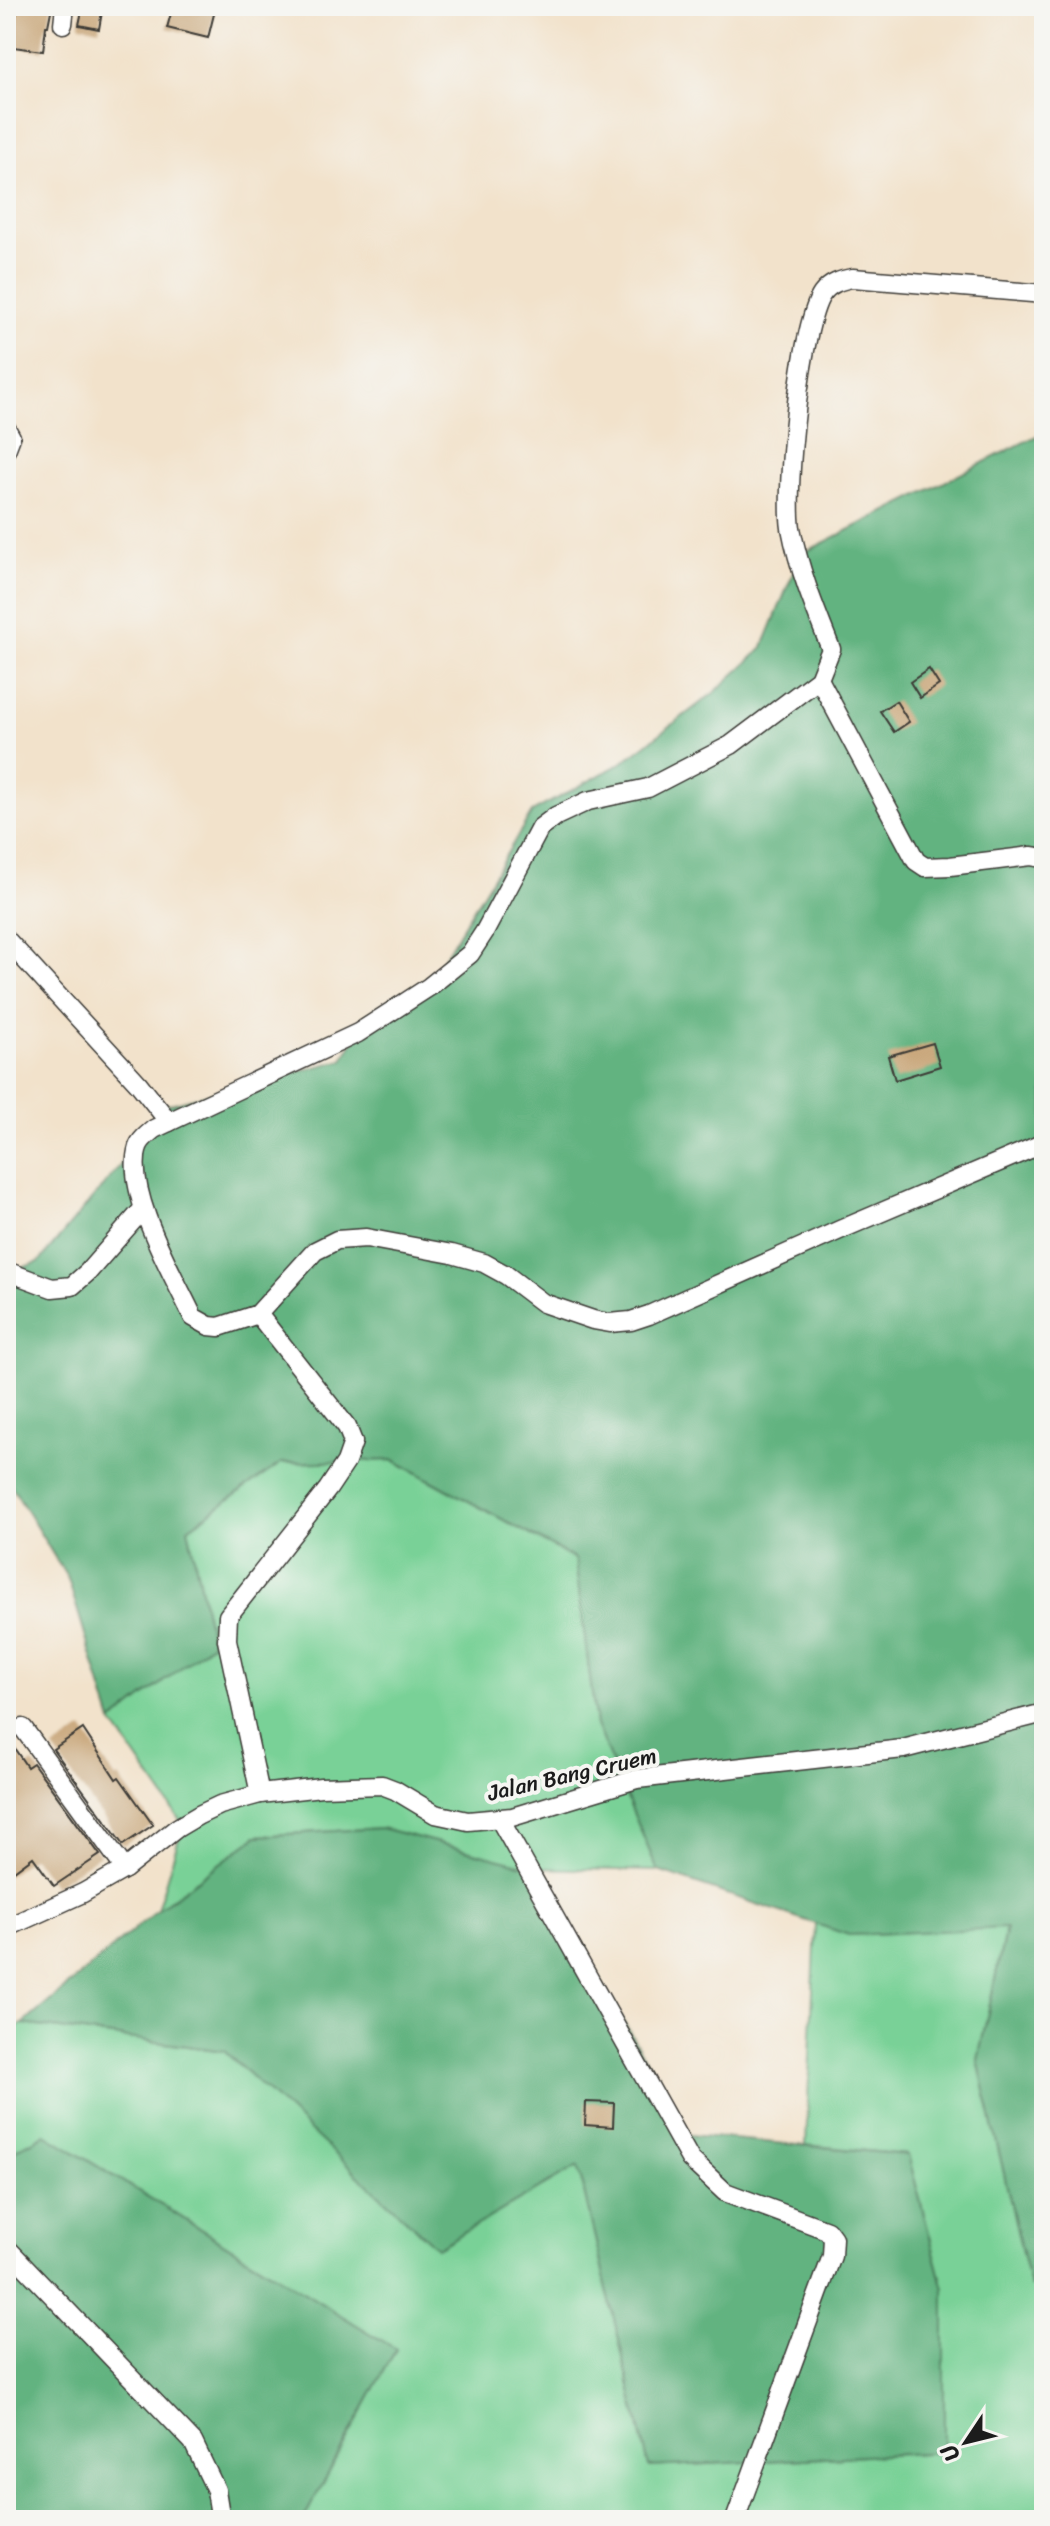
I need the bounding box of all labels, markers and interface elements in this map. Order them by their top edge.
street label: Jalan Bang Cruem [483,1736,660,1813]
north arrow [926,2402,1006,2482]
text: U [929,2435,970,2470]

